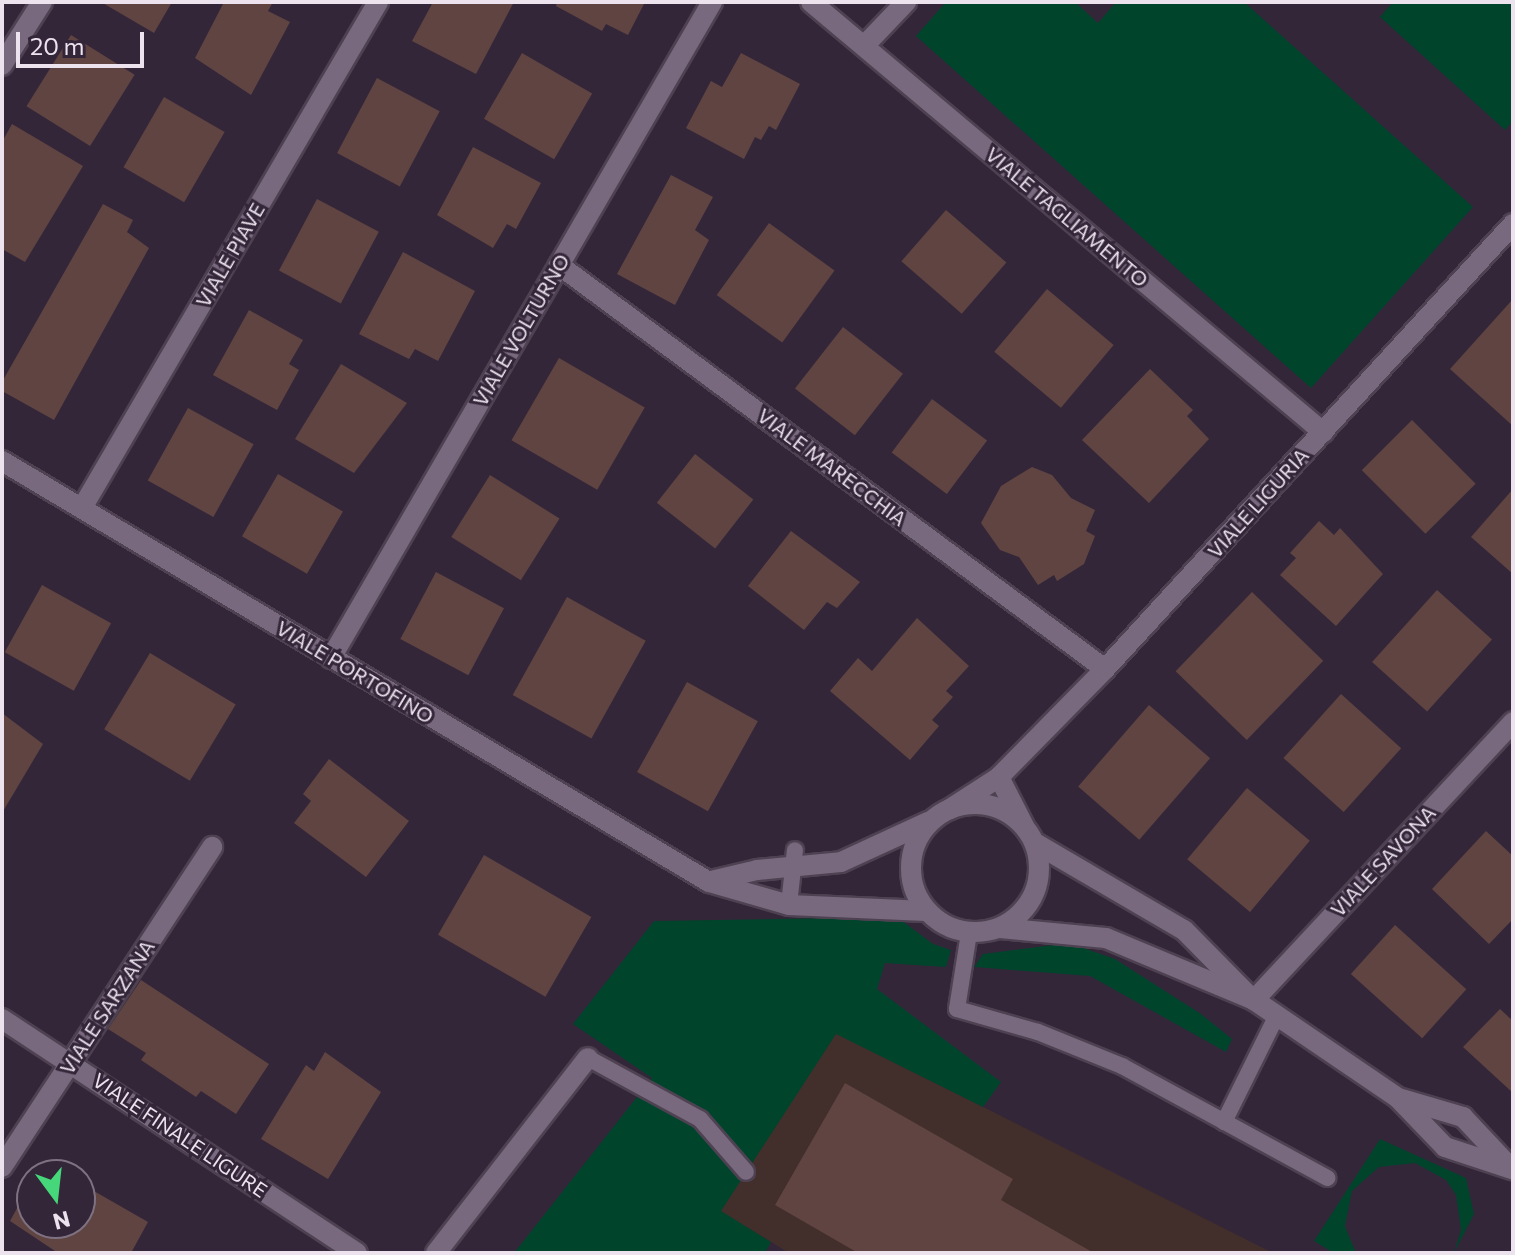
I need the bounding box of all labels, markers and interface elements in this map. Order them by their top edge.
scale bar [20,16,148,66]
text: 20 m [30,31,84,60]
street label: VIALE TAGLIAMENTO [981,142,1153,292]
street label: VIALE PIAVE [191,199,269,311]
street label: VIALE VOLTURNO [468,250,574,410]
street label: VIALE MARECCHIA [753,403,911,531]
street label: VIALE LIGURIA [1202,443,1314,563]
street label: VIALE PORTOFINO [272,616,438,728]
street label: VIALE SAVONA [1326,801,1440,921]
street label: VIALE SARZANA [55,935,159,1079]
street label: VIALE FINALE LIGURE [88,1068,272,1202]
north arrow [16,1159,96,1239]
text: N [50,1206,73,1236]

